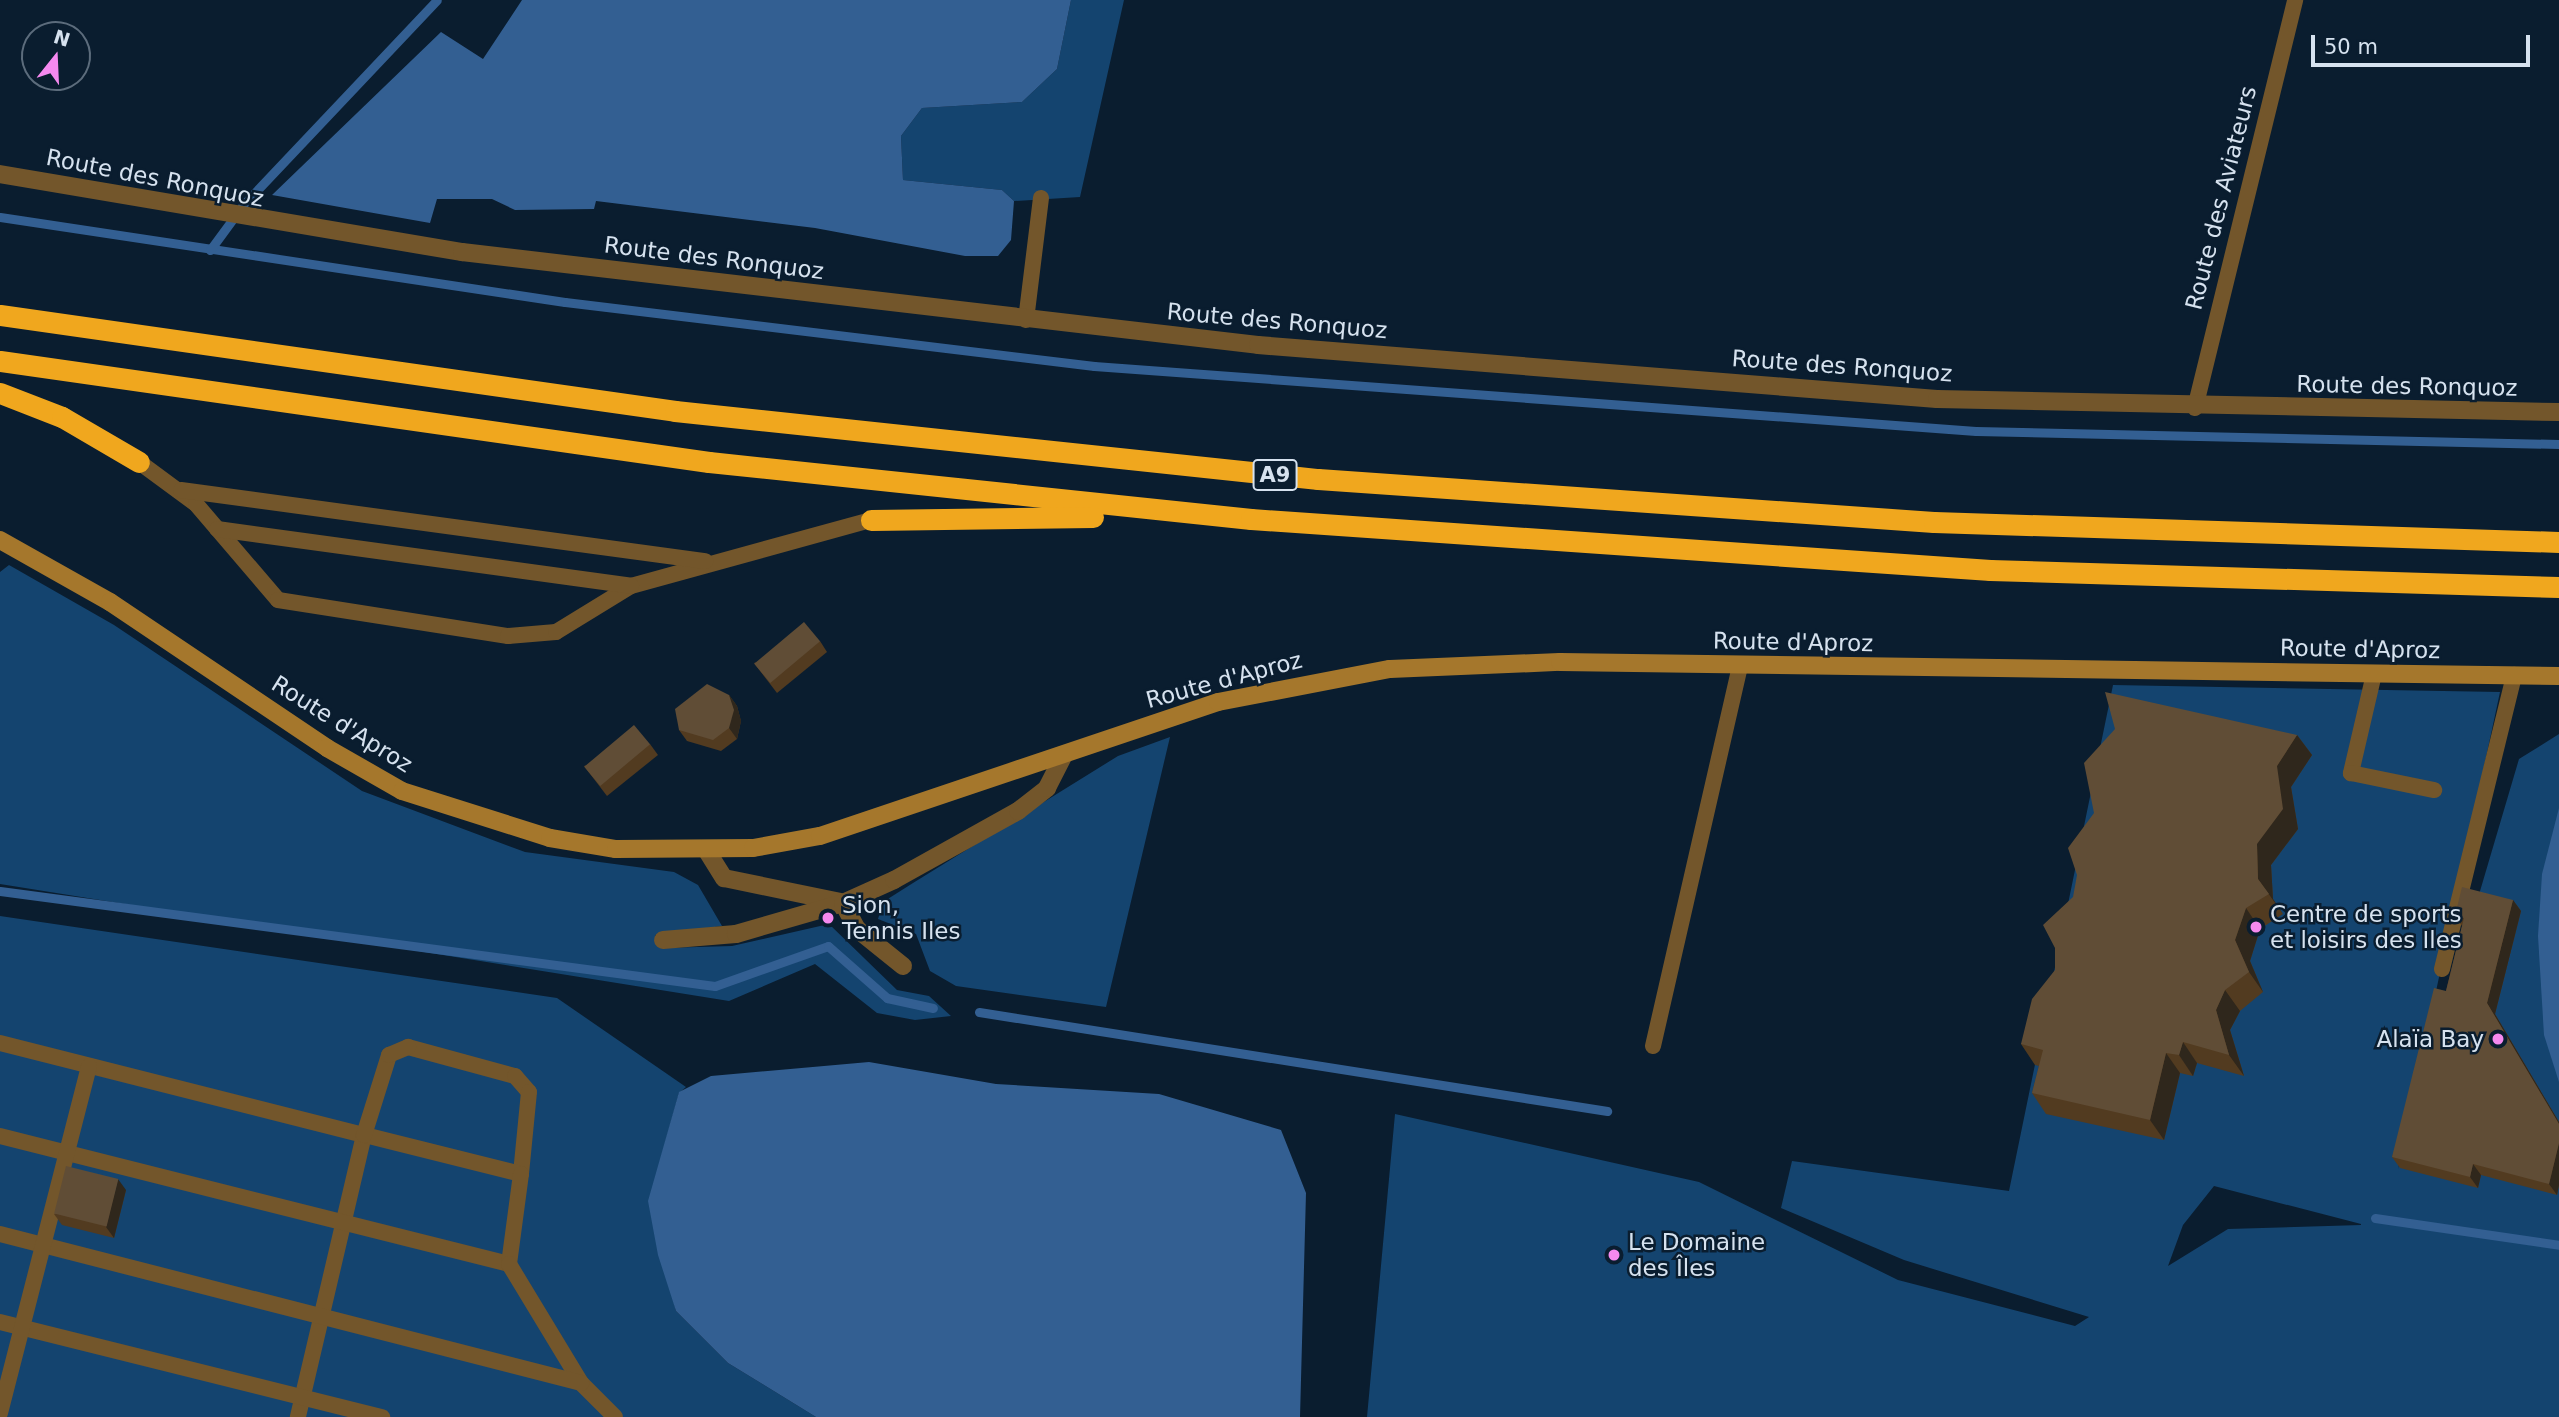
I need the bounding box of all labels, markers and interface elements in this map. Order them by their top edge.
north arrow [21,21,91,91]
scale bar [2314,21,2533,65]
text: N [51,25,73,51]
text: 50 m [2324,35,2378,59]
street label: Route des Aviateurs [2180,83,2262,313]
street label: Route des Ronquoz [44,143,266,213]
street label: Route des Ronquoz [603,231,825,285]
street label: Route des Ronquoz [1166,298,1388,344]
street label: Route des Ronquoz [1731,345,1953,387]
street label: Route des Ronquoz [2296,370,2518,402]
road number: A9 [1252,458,1298,492]
street label: Route d'Aproz [1713,627,1873,657]
street label: Route d'Aproz [2280,634,2440,664]
street label: Route d'Aproz [1143,646,1305,714]
street label: Route d'Aproz [267,670,417,778]
place label: Sion, Tennis Iles [842,891,960,945]
place label: Centre de sports et loisirs des Iles [2270,900,2462,954]
marker: Sion, Tennis Iles [820,910,836,926]
marker: Centre de sports et loisirs des Iles [2248,919,2264,935]
place label: Alaïa Bay [2377,1025,2484,1053]
marker: Alaïa Bay [2490,1031,2506,1047]
place label: Le Domaine des Îles [1628,1228,1765,1282]
marker: Le Domaine des Îles [1606,1247,1622,1263]

